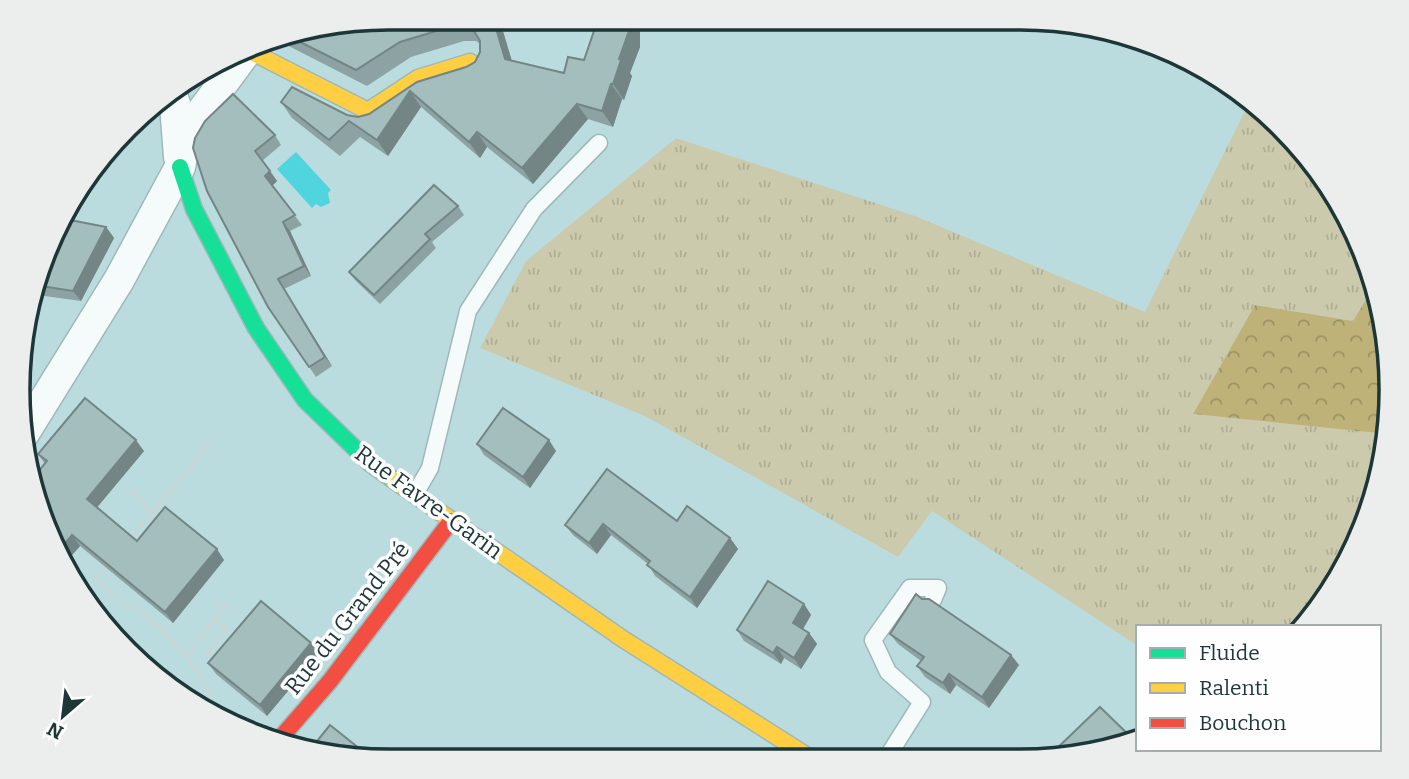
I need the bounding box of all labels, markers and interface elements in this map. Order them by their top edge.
street label: Rue Favre-Garin [350,439,509,565]
street label: Rue du Grand Pré [279,536,415,700]
legend [1136,625,1381,751]
text: Fluide [1199,640,1260,666]
text: Ralenti [1199,675,1269,701]
north arrow [28,681,98,751]
text: Bouchon [1199,710,1286,736]
text: N [43,717,67,744]

